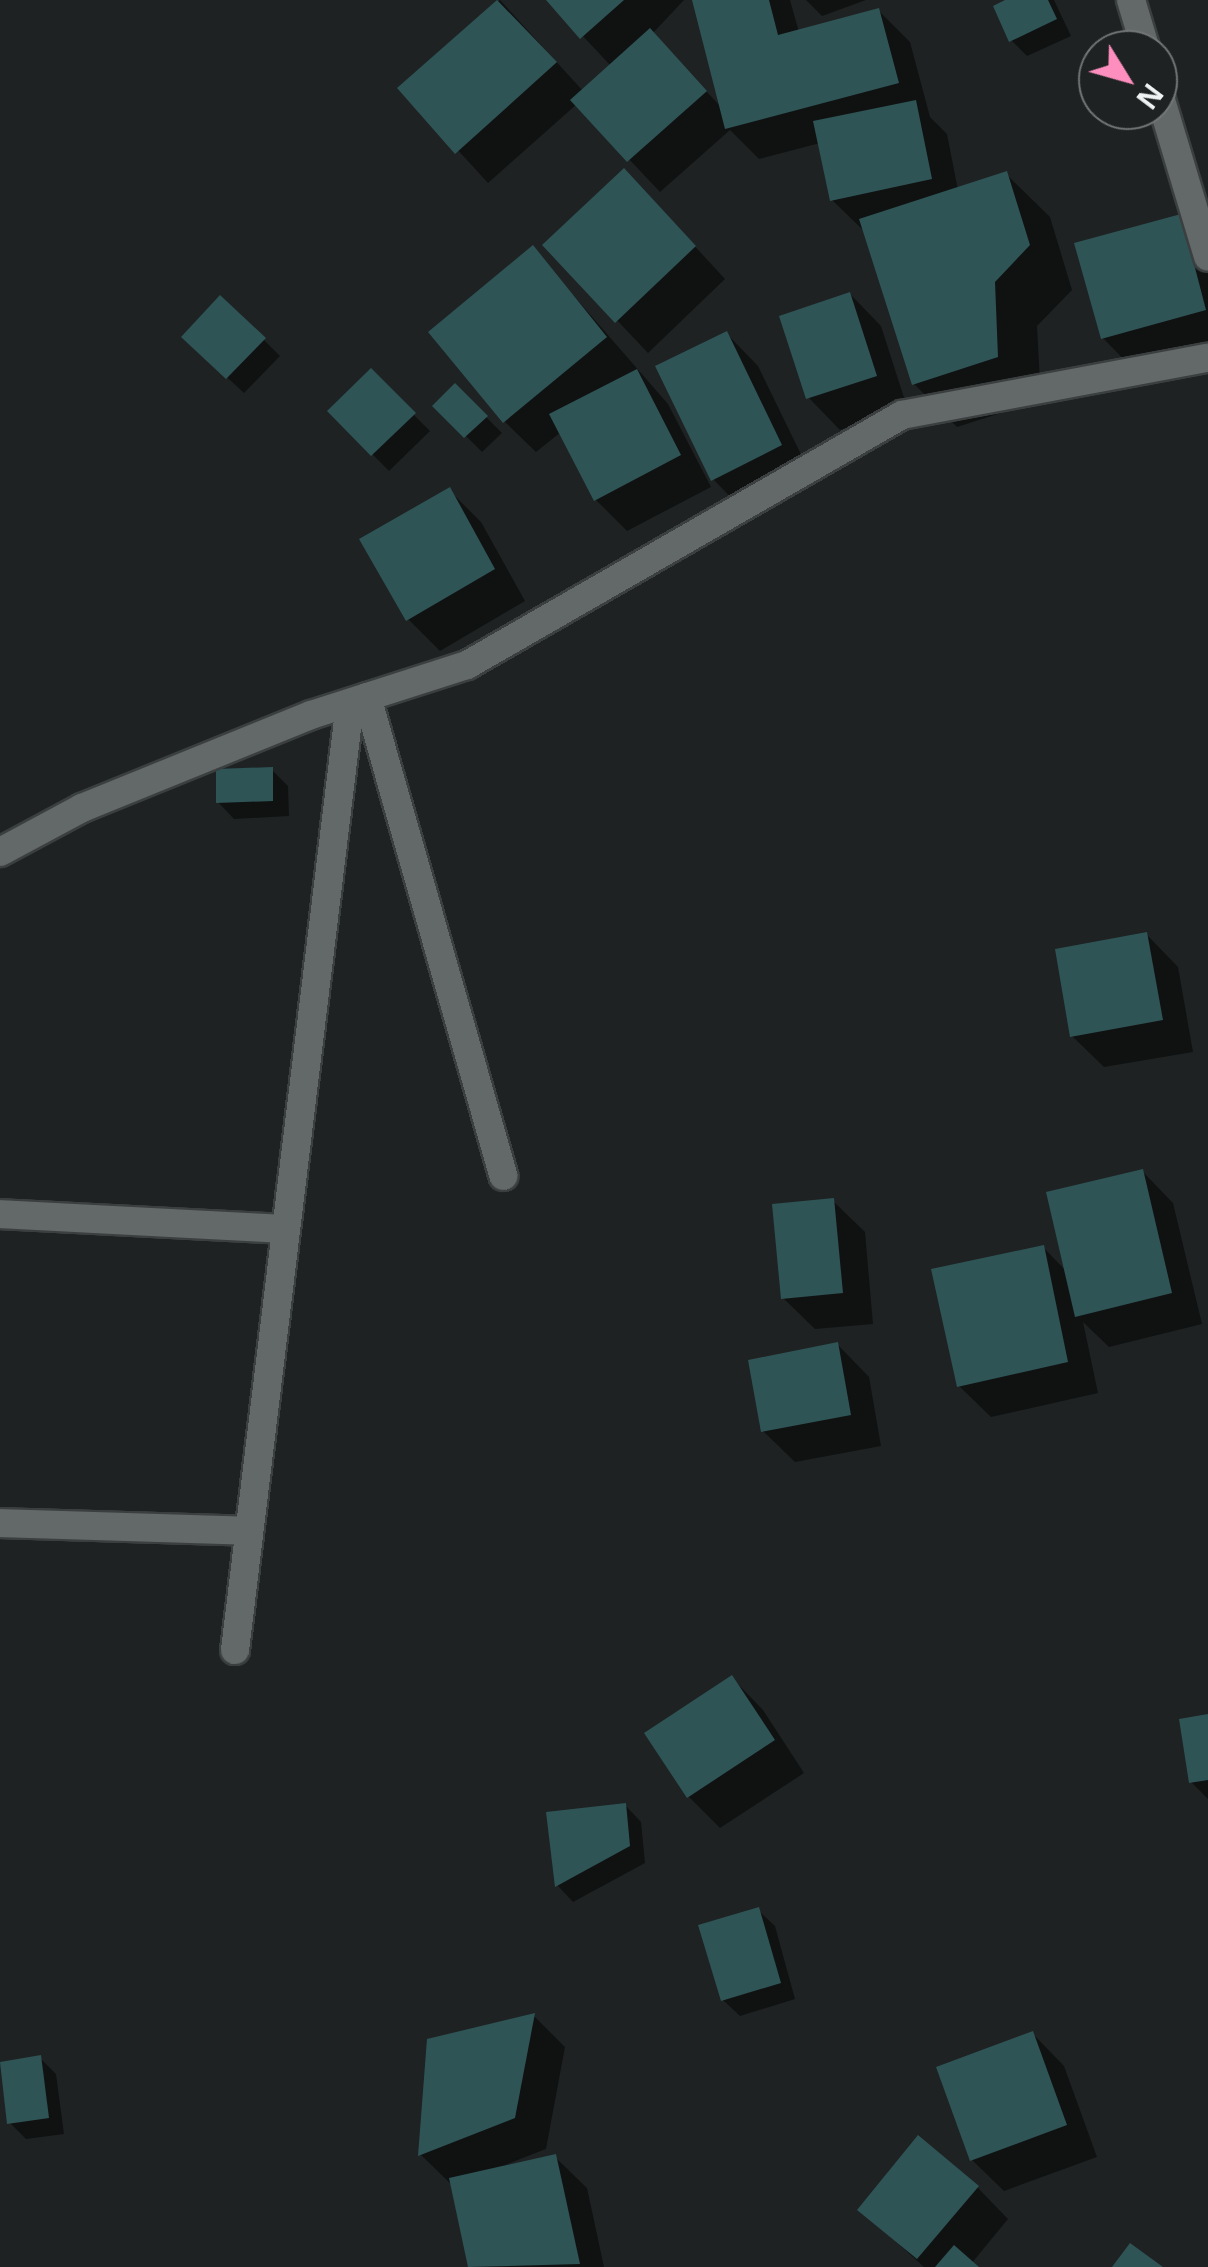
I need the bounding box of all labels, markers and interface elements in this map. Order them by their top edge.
north arrow [1078,30,1178,130]
text: N [1128,76,1172,117]

